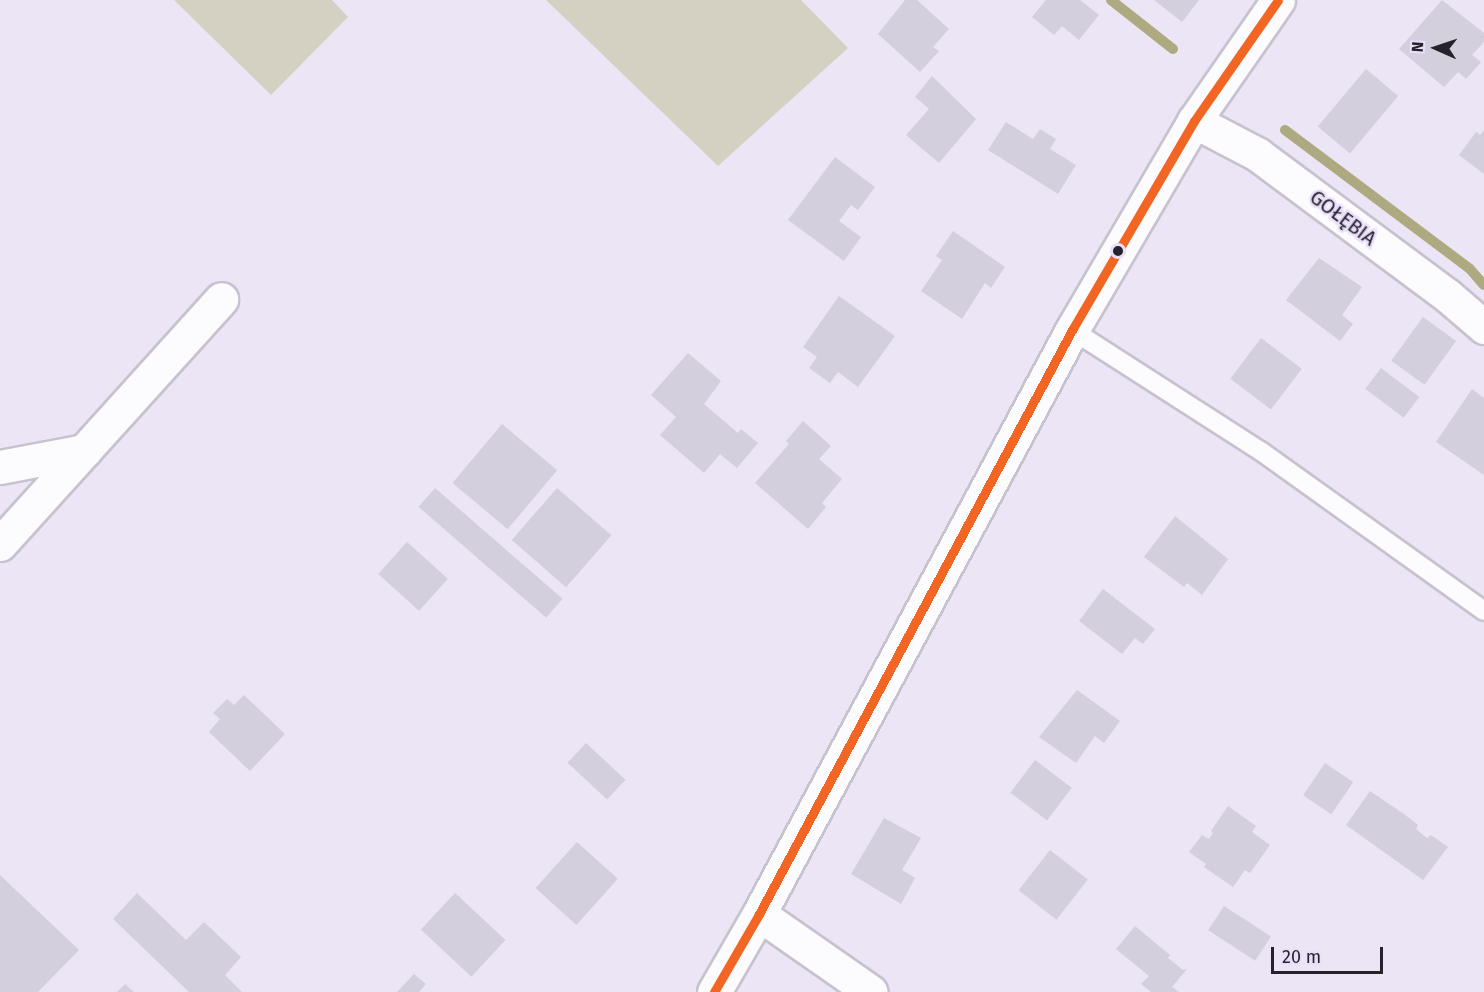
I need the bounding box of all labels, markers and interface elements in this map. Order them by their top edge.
north arrow [1406,18,1466,78]
text: N [1408,41,1427,53]
street label: GOŁĘBIA [1305,185,1381,251]
unlabelled marker [1112,245,1124,257]
scale bar [1274,935,1386,973]
text: 20 m [1282,946,1321,968]

